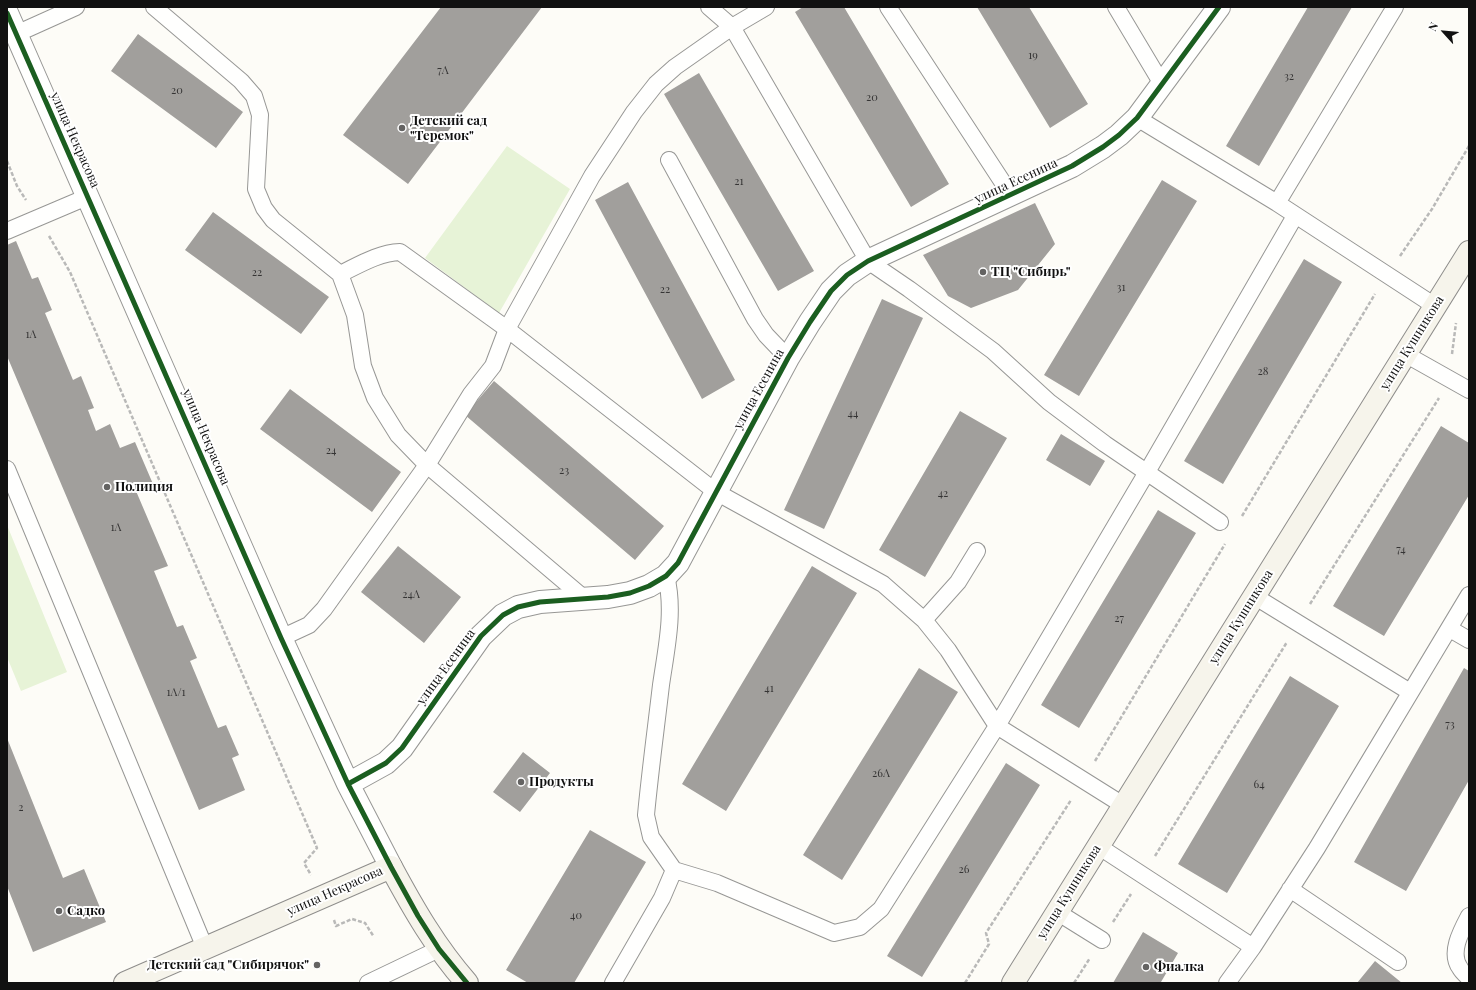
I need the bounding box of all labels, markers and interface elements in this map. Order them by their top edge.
north arrow [1424,12,1464,52]
text: N [1424,19,1441,33]
house number: 19 [1028,49,1038,63]
house number: 7А [437,64,449,78]
house number: 32 [1284,70,1294,84]
house number: 20 [171,84,183,98]
street label: улица Некрасова [47,90,103,190]
house number: 20 [866,91,878,105]
place label: Детский сад "Теремок" [410,113,487,144]
marker: Детский сад "Теремок" [397,123,407,133]
street label: улица Есенина [972,155,1060,207]
house number: 21 [734,175,744,189]
place label: ТЦ "Сибирь" [991,264,1071,280]
house number: 22 [252,266,262,280]
marker: ТЦ "Сибирь" [978,267,988,277]
house number: 31 [1116,281,1126,295]
house number: 22 [660,283,670,297]
street label: улица Кушникова [1377,293,1447,393]
house number: 1А [26,328,36,342]
street label: улица Есенина [730,346,788,432]
house number: 28 [1258,365,1268,379]
street label: улица Некрасова [179,387,233,487]
house number: 44 [848,407,858,421]
house number: 24 [326,444,336,458]
house number: 23 [559,464,569,478]
place label: Полиция [115,479,173,495]
marker: Полиция [102,482,112,492]
house number: 42 [938,487,948,501]
house number: 1А [111,521,121,535]
house number: 74 [1396,543,1406,557]
street label: улица Кушникова [1206,567,1276,667]
house number: 24А [402,588,420,602]
house number: 27 [1114,612,1124,626]
street label: улица Есенина [413,626,479,708]
house number: 41 [764,682,774,696]
house number: 1А/1 [166,686,186,700]
house number: 73 [1445,718,1455,732]
house number: 26А [872,767,890,781]
place label: Продукты [529,774,594,790]
marker: Продукты [516,777,526,787]
house number: 64 [1253,778,1265,792]
house number: 2 [18,801,24,815]
street label: улица Кушникова [1034,842,1104,942]
street label: улица Некрасова [285,863,385,919]
house number: 26 [959,863,969,877]
place label: Садко [67,903,105,919]
marker: Садко [54,906,64,916]
house number: 40 [570,909,582,923]
place label: Детский сад "Сибирячок" [147,957,309,973]
place label: Фиалка [1154,959,1204,975]
marker: Детский сад "Сибирячок" [312,960,322,970]
marker: Фиалка [1141,962,1151,972]

